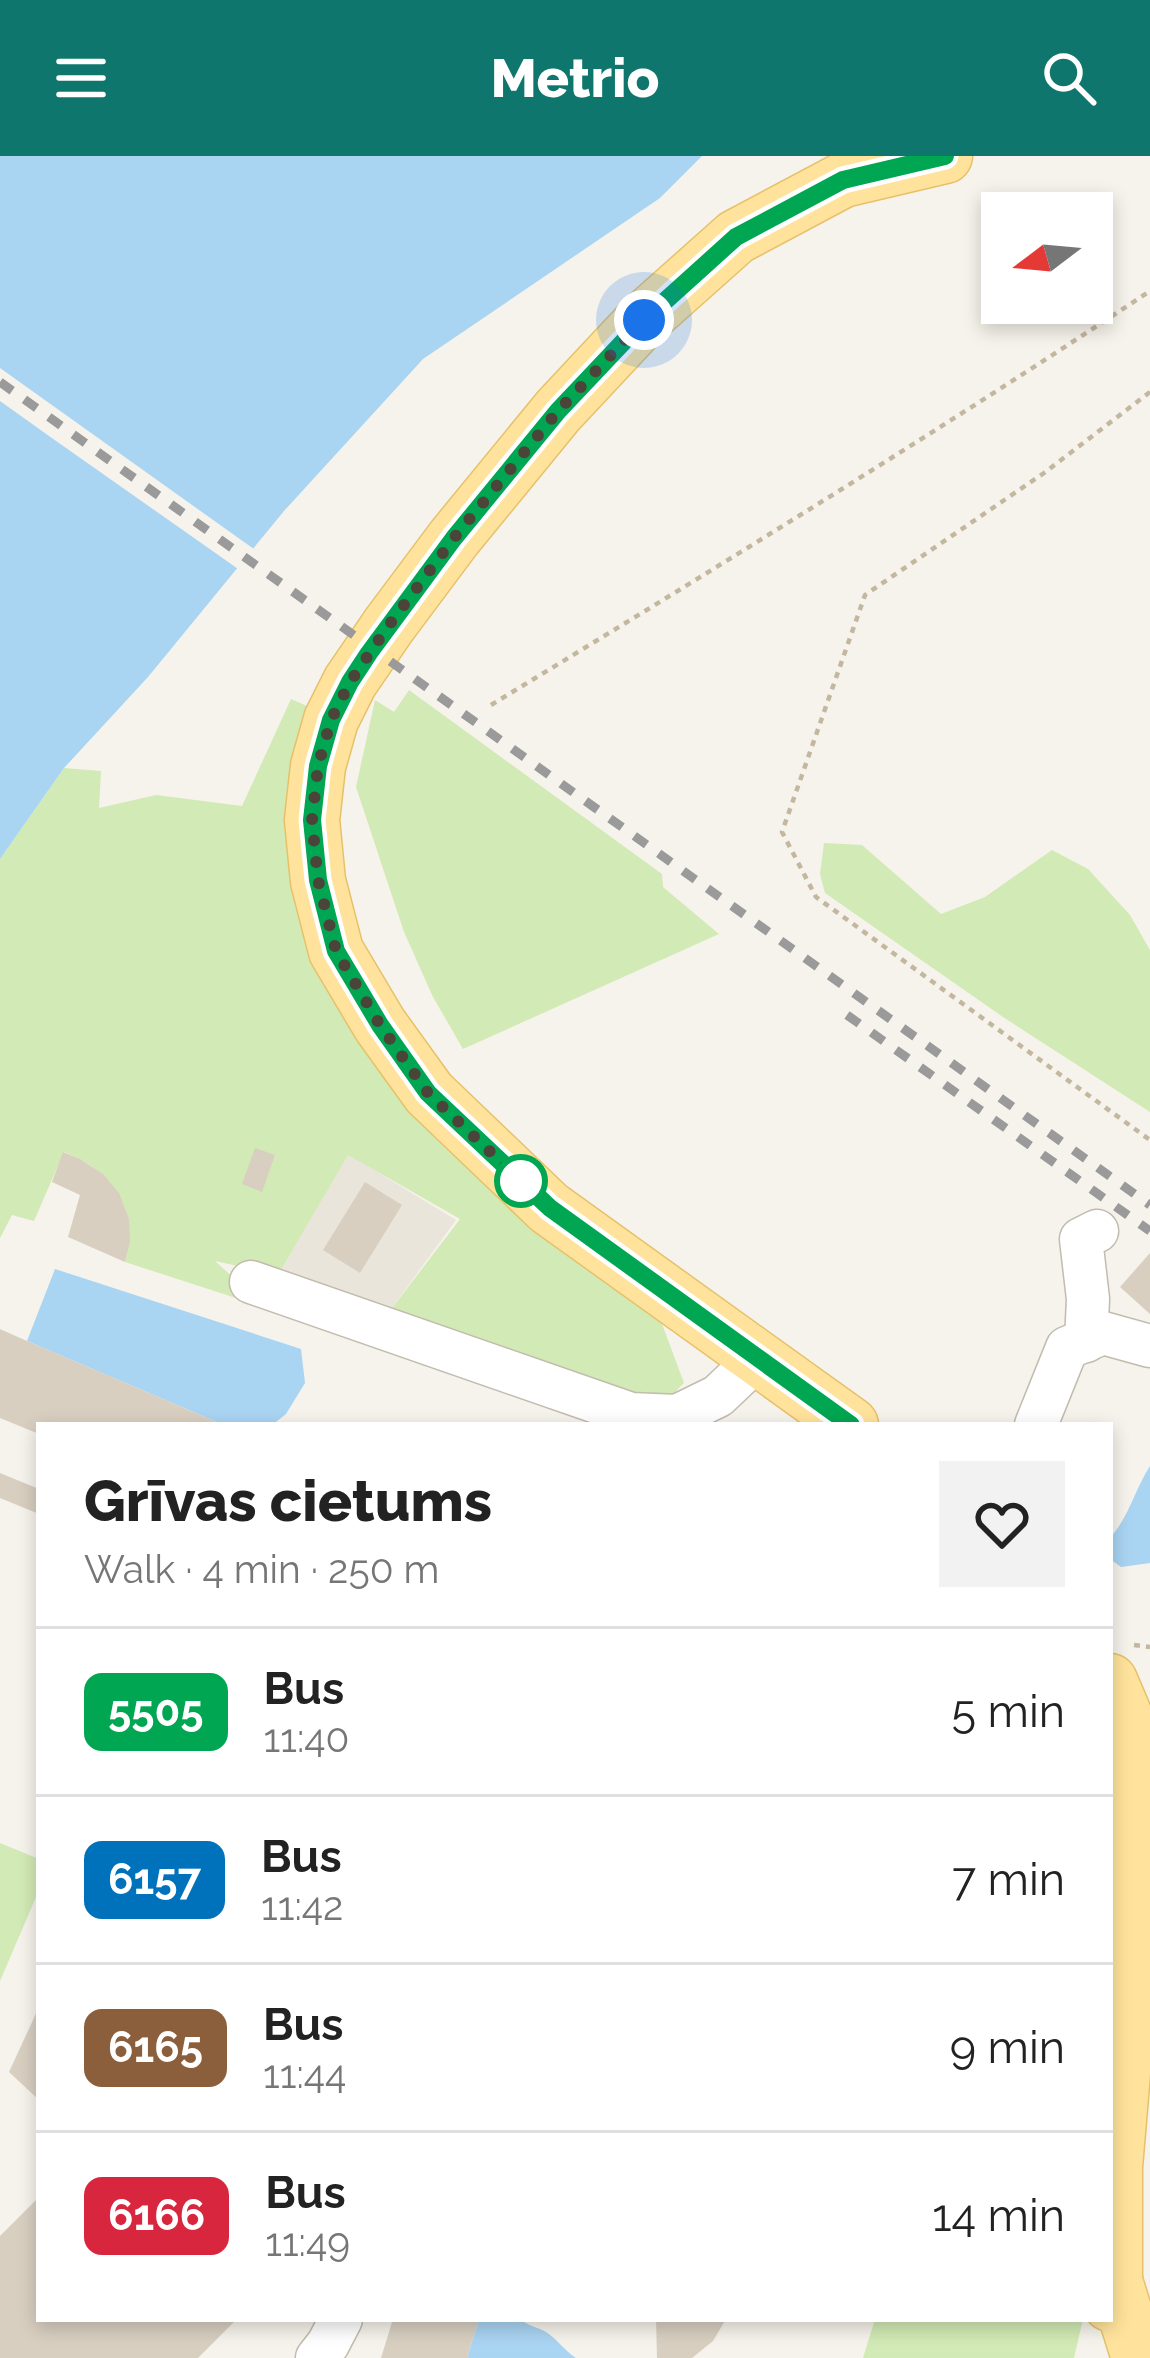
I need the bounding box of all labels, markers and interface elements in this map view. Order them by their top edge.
icon: menu [48,45,114,111]
icon: search [1036,45,1102,111]
text: Metrio [490,46,660,110]
north arrow [981,192,1113,324]
map controls [981,192,1113,324]
your location [614,290,674,350]
unlabelled marker [496,1156,546,1206]
button: heart [939,1461,1065,1587]
text: Grīvas cietums [84,1467,492,1534]
text: Walk · 4 min · 250 m [84,1546,439,1592]
text: Bus [264,1662,344,1715]
text: 5 min [952,1685,1065,1738]
text: 5505 [108,1687,204,1736]
text: 11:40 [264,1715,349,1761]
text: Bus [261,1830,342,1883]
text: 7 min [952,1853,1065,1906]
text: 6157 [108,1855,201,1904]
text: 11:42 [261,1883,343,1929]
text: Bus [263,1998,344,2051]
text: 9 min [950,2021,1065,2074]
text: 6165 [108,2023,203,2072]
text: 11:44 [263,2051,346,2097]
text: Bus [265,2166,346,2219]
text: 14 min [932,2189,1065,2242]
text: 6166 [108,2191,205,2240]
text: 11:49 [265,2219,350,2265]

